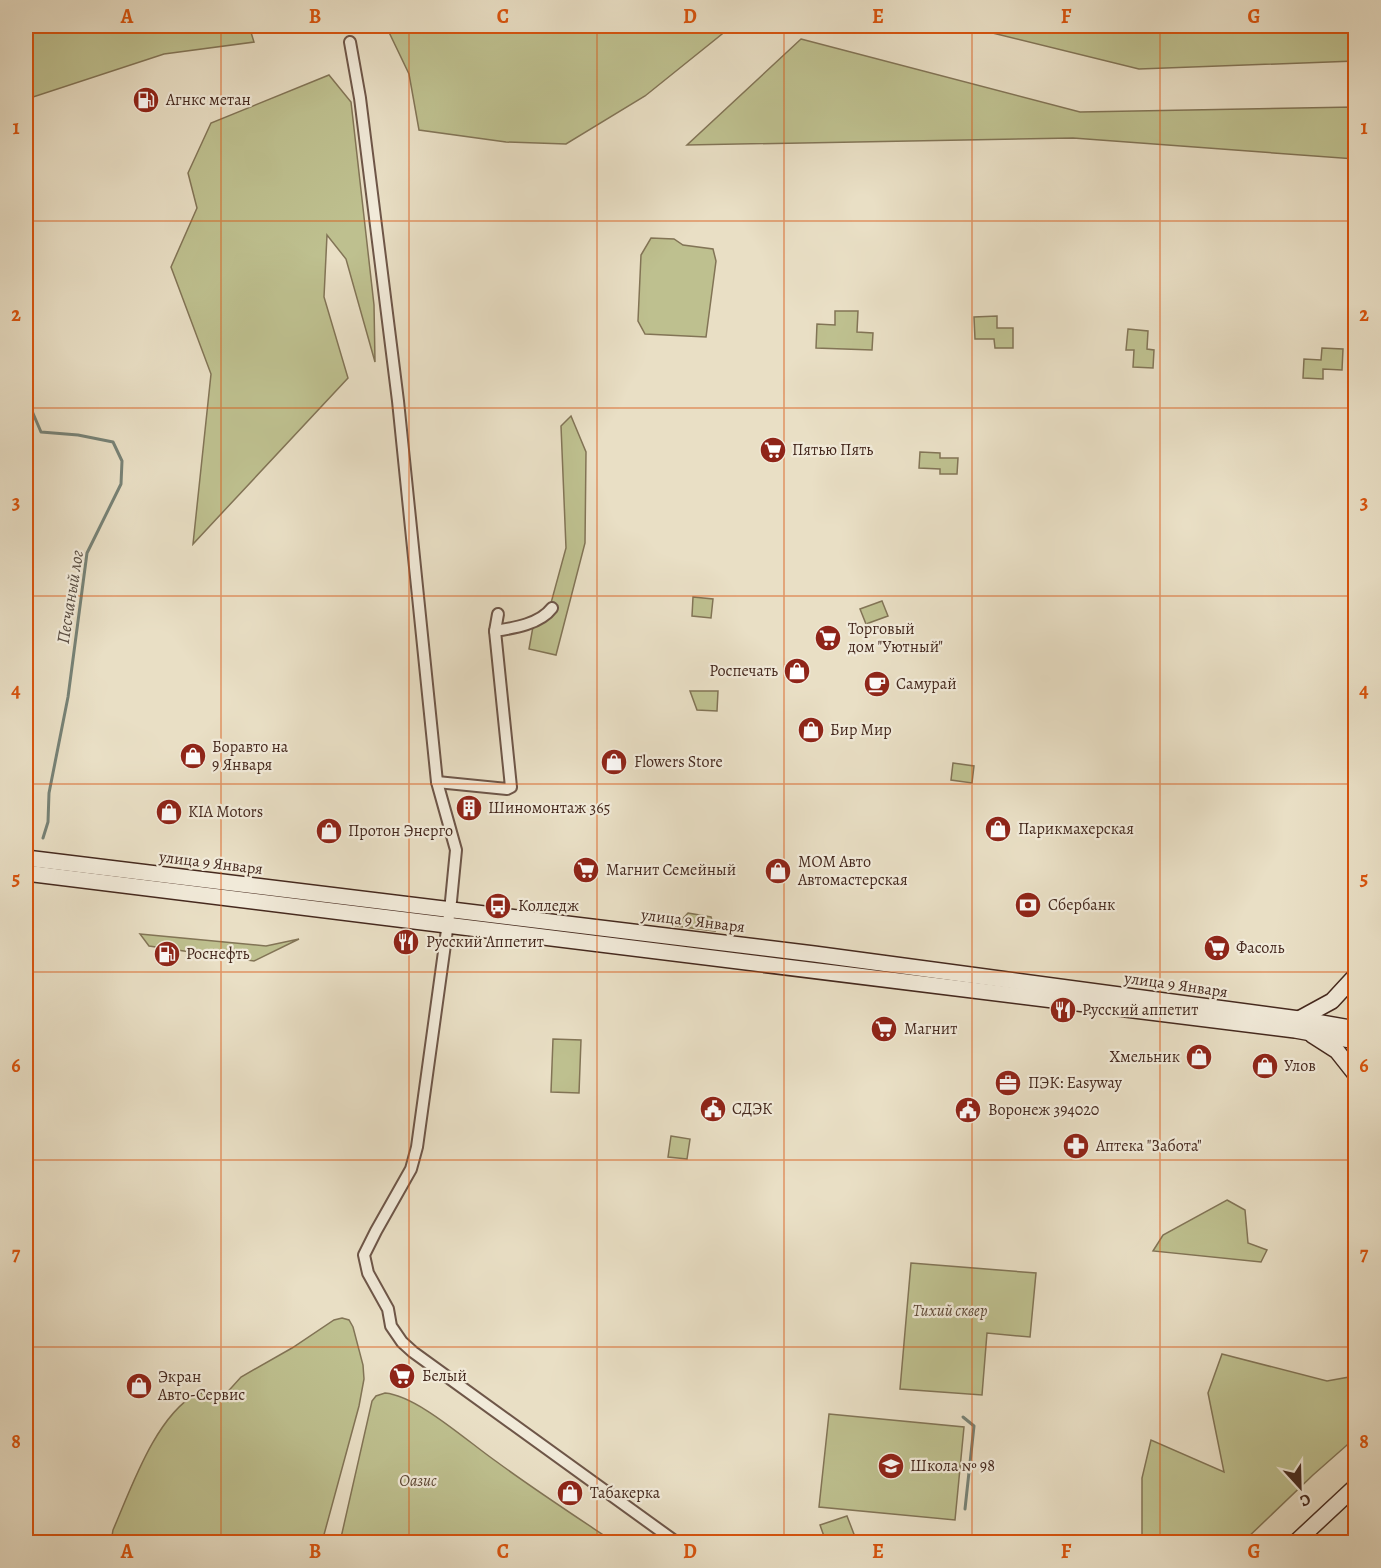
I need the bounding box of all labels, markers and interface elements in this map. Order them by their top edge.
text: A [120,3,134,30]
text: B [309,3,321,30]
text: C [497,3,509,30]
text: D [683,3,697,30]
text: E [872,3,884,30]
text: F [1061,3,1072,30]
text: G [1247,3,1261,30]
fuel station icon: Агнкс метан [131,85,161,115]
place label: Агнкс метан [165,89,251,111]
text: 1 [12,114,20,141]
text: 1 [1360,114,1368,141]
text: 2 [11,301,21,328]
text: 2 [1359,301,1369,328]
supermarket icon: Пятью Пять [758,435,788,465]
place label: Пятью Пять [792,439,873,461]
text: 3 [12,489,20,516]
text: 3 [1360,489,1368,516]
water label: Песчаный лог [51,548,89,646]
place label: Торговый дом "Уютный" [847,618,943,658]
supermarket icon: Торговый дом "Уютный" [813,623,843,653]
shop icon: Роспечать [782,656,812,686]
place label: Роспечать [709,660,778,682]
cafe icon: Самурай [862,669,892,699]
place label: Самурай [896,673,957,695]
text: 4 [11,677,21,704]
text: 4 [1359,677,1369,704]
shop icon: Бир Мир [796,715,826,745]
place label: Бир Мир [830,719,892,741]
place label: Боравто на 9 Января [212,736,289,776]
shop icon: Боравто на 9 Января [178,741,208,771]
shop icon: Flowers Store [599,747,629,777]
place label: Flowers Store [634,751,723,773]
building icon: Шиномонтаж 365 [454,793,484,823]
shop icon: KIA Motors [154,797,184,827]
place label: Шиномонтаж 365 [488,797,611,819]
place label: KIA Motors [188,801,263,823]
shop icon: Парикмахерская [983,814,1013,844]
shop icon: Протон Энерго [314,816,344,846]
place label: Парикмахерская [1018,818,1134,840]
place label: Протон Энерго [348,820,453,842]
street label: улица 9 Января [157,846,264,880]
place label: МОМ Авто Автомастерская [797,851,908,891]
supermarket icon: Магнит Семейный [571,855,601,885]
shop icon: МОМ Авто Автомастерская [763,856,793,886]
place label: Магнит Семейный [606,859,736,881]
text: 5 [12,865,20,892]
text: 5 [1360,865,1368,892]
bank icon: Сбербанк [1013,890,1043,920]
bus stop icon: Колледж [483,891,513,921]
place label: Сбербанк [1048,894,1115,916]
place label: Колледж [518,895,579,917]
street label: улица 9 Января [639,904,746,938]
restaurant icon: Русский Аппетит [391,927,421,957]
place label: Русский Аппетит [426,931,544,953]
supermarket icon: Фасоль [1202,933,1232,963]
place label: Фасоль [1236,937,1284,959]
fuel station icon: Роснефть [152,939,182,969]
place label: Роснефть [186,943,250,965]
street label: улица 9 Января [1122,967,1229,1003]
restaurant icon: Русский аппетит [1048,995,1078,1025]
place label: Русский аппетит [1082,999,1198,1021]
supermarket icon: Магнит [869,1014,899,1044]
place label: Магнит [904,1018,957,1040]
shop icon: Хмельник [1184,1042,1214,1072]
place label: Хмельник [1110,1046,1180,1068]
shop icon: Улов [1250,1051,1280,1081]
text: 6 [11,1052,21,1079]
text: 6 [1359,1052,1369,1079]
place label: Улов [1284,1055,1316,1077]
office icon: ПЭК: Easyway [993,1068,1023,1098]
place label: ПЭК: Easyway [1028,1072,1123,1094]
public building icon: СДЭК [698,1094,728,1124]
public building icon: Воронеж 394020 [953,1095,983,1125]
place label: СДЭК [732,1098,773,1120]
place label: Воронеж 394020 [988,1099,1099,1121]
pharmacy icon: Аптека "Забота" [1061,1131,1091,1161]
place label: Аптека "Забота" [1095,1135,1202,1157]
text: 7 [12,1240,21,1267]
text: 7 [1360,1240,1369,1267]
park label: Тихий сквер [913,1300,987,1322]
supermarket icon: Белый [387,1361,417,1391]
place label: Белый [422,1365,467,1387]
place label: Экран Авто-Сервис [157,1366,245,1406]
shop icon: Экран Авто-Сервис [124,1371,154,1401]
text: 8 [11,1428,21,1455]
text: 8 [1359,1428,1369,1455]
school or university icon: Школа № 98 [876,1451,906,1481]
place label: Школа № 98 [910,1455,995,1477]
north arrow [1270,1457,1330,1517]
park label: Оазис [399,1470,437,1492]
shop icon: Табакерка [555,1478,585,1508]
place label: Табакерка [590,1482,661,1504]
text: С [1296,1488,1314,1512]
text: A [120,1538,134,1565]
text: B [309,1538,321,1565]
text: C [497,1538,509,1565]
text: D [683,1538,697,1565]
text: E [872,1538,884,1565]
text: F [1061,1538,1072,1565]
text: G [1247,1538,1261,1565]

